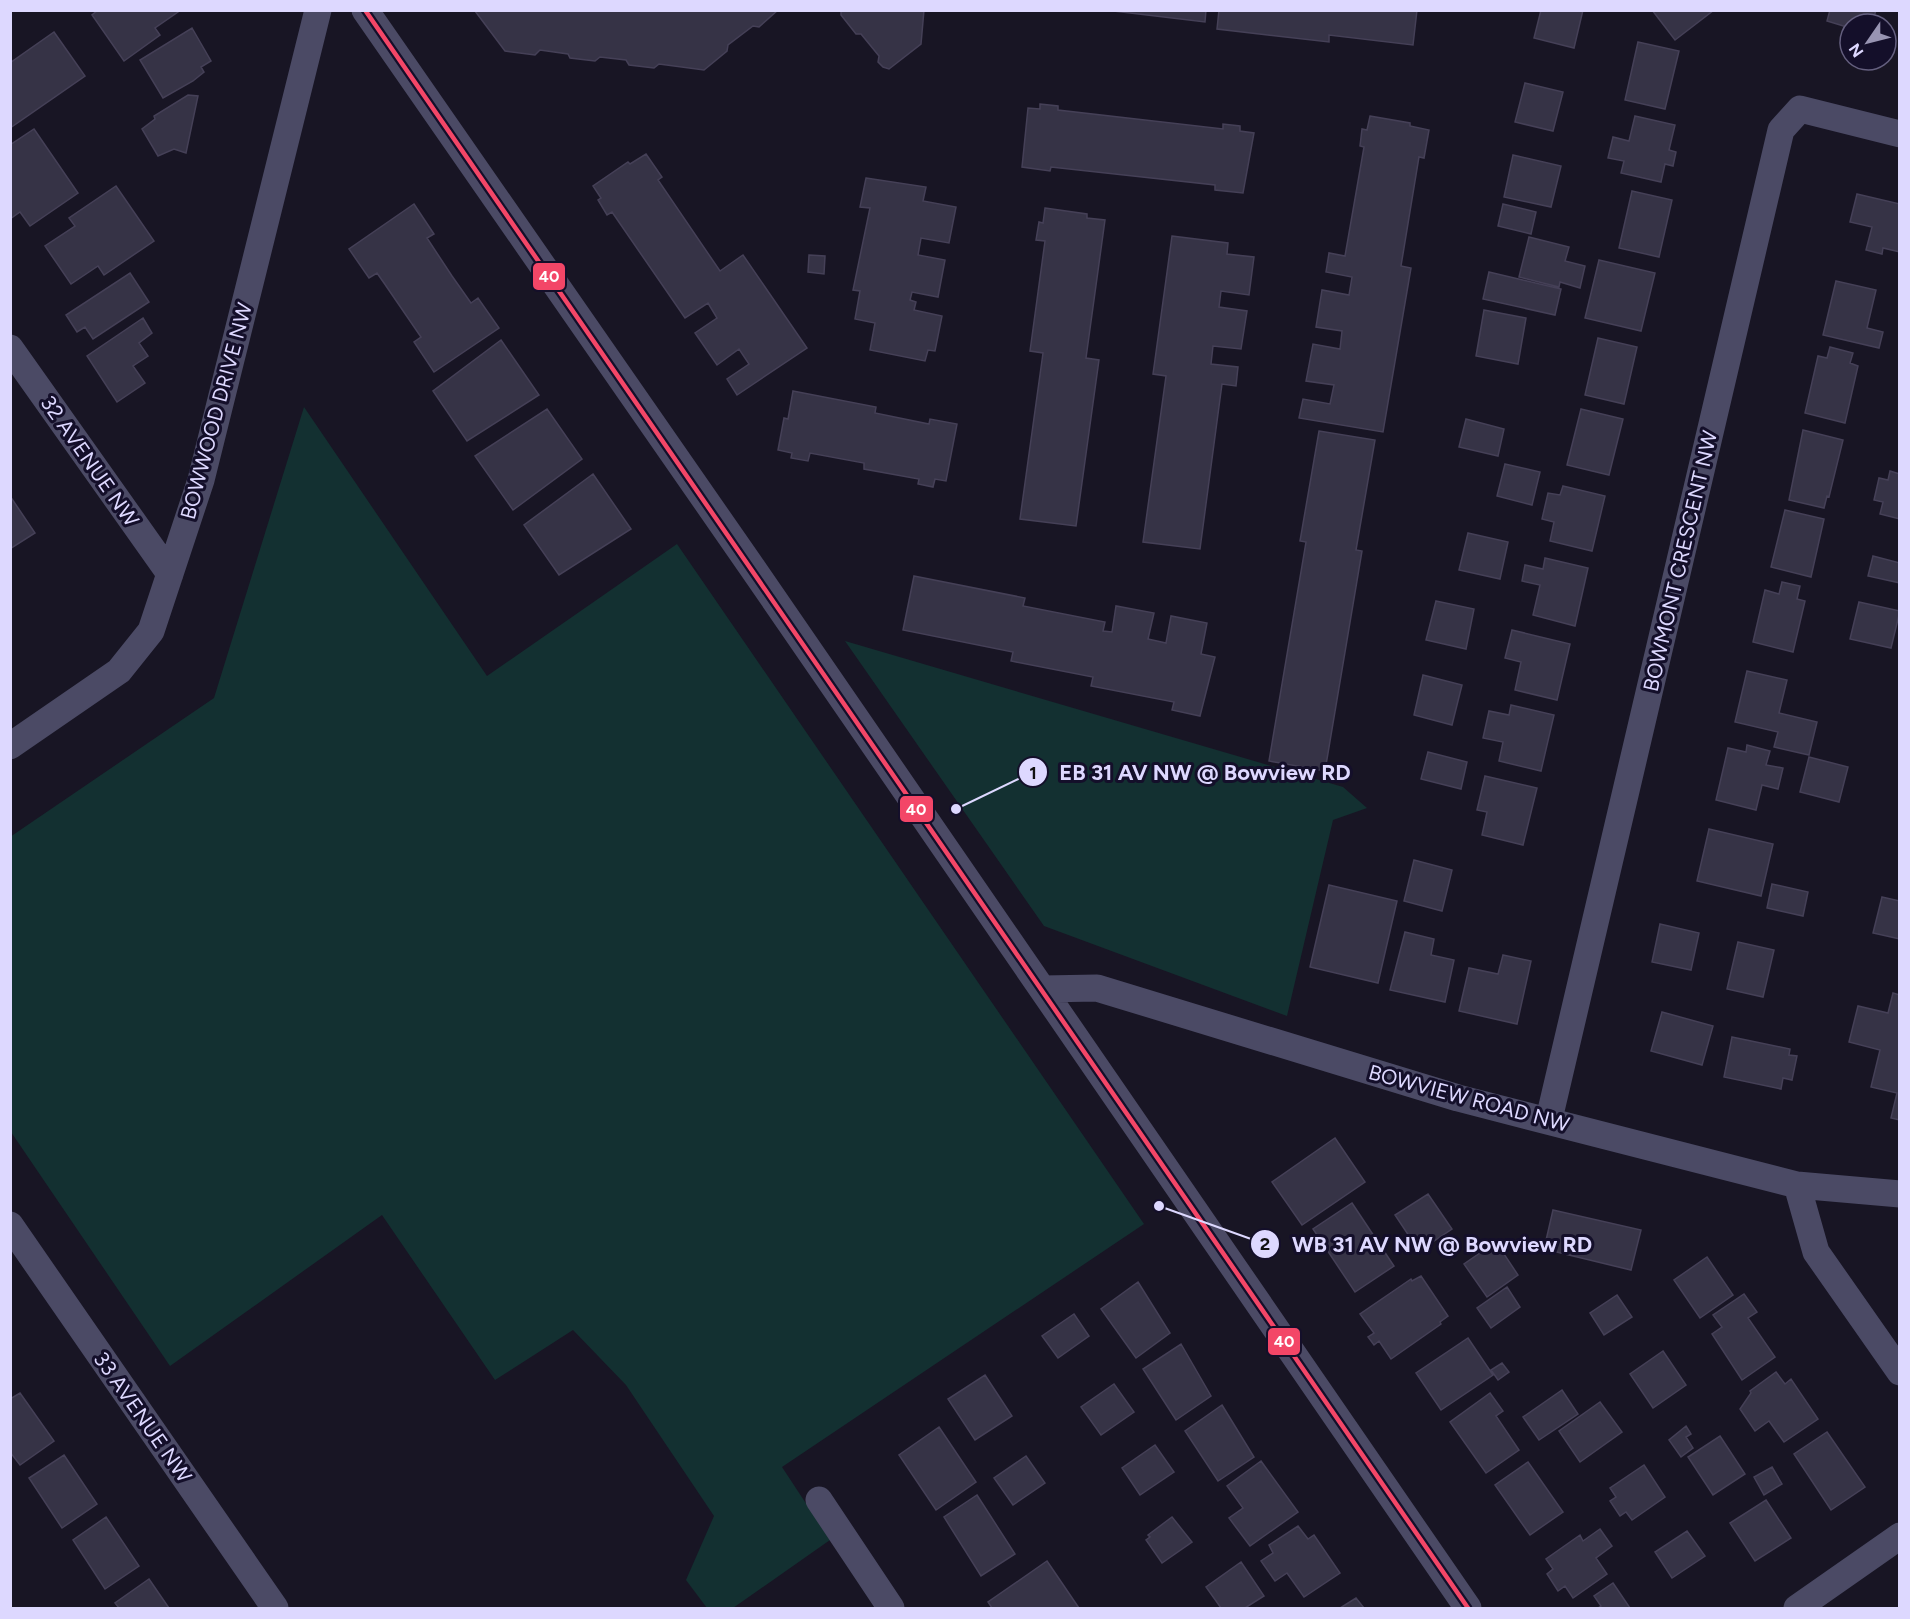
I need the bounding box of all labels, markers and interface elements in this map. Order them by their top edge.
north arrow [1838,12,1898,72]
text: N [1845,40,1867,61]
line badge: 40 [532,262,566,291]
text: 40 [539,267,559,286]
street label: BOWWOOD DRIVE NW [175,300,257,522]
street label: 32 AVENUE NW [36,391,144,531]
street label: BOWMONT CRESCENT NW [1638,428,1722,694]
callout: EB 31 AV NW @ Bowview RD [1018,752,1363,792]
text: EB 31 AV NW @ Bowview RD [1059,759,1351,786]
text: 1 [1029,762,1037,784]
line badge: 40 [899,795,934,823]
text: 40 [906,800,926,819]
street label: BOWVIEW ROAD NW [1366,1059,1572,1137]
callout: WB 31 AV NW @ Bowview RD [1250,1224,1604,1264]
text: WB 31 AV NW @ Bowview RD [1292,1231,1592,1258]
text: 2 [1260,1233,1270,1255]
line badge: 40 [1267,1327,1301,1356]
text: 40 [1274,1332,1294,1351]
street label: 33 AVENUE NW [89,1347,197,1487]

